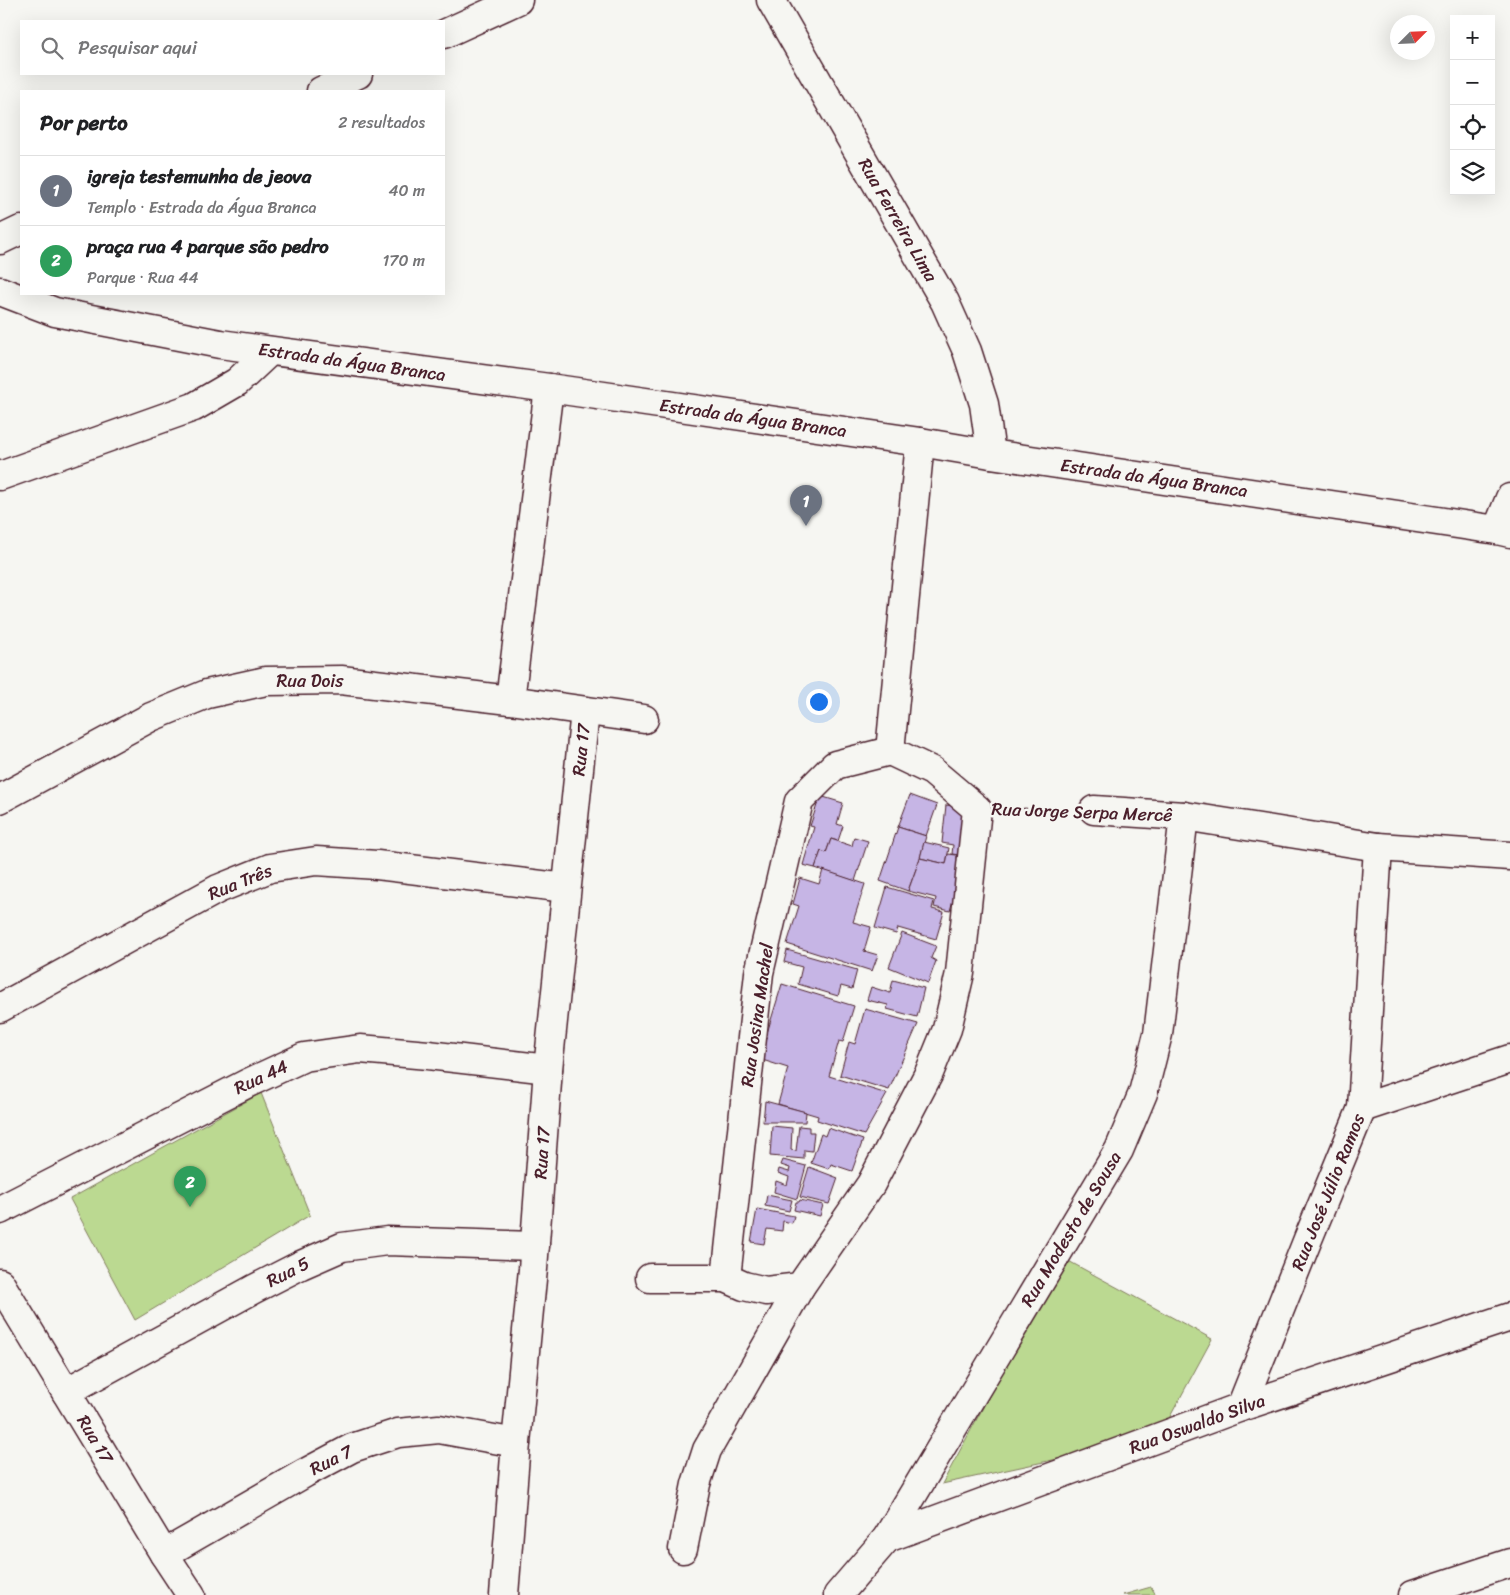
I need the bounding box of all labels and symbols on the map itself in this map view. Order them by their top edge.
north arrow [1390,15,1435,60]
street label: Rua Ferreira Lima [849,152,947,289]
street label: Estrada da Água Branca [256,333,448,391]
street label: Estrada da Água Branca [657,389,849,447]
street label: Estrada da Água Branca [1058,449,1250,507]
pin: 1 [790,485,822,526]
street label: Rua Dois [276,665,344,697]
your location [806,689,832,715]
street label: Rua 17 [562,721,600,778]
street label: Rua Jorge Serpa Mercê [991,793,1173,831]
street label: Rua Três [203,854,278,909]
street label: Rua Josina Machel [731,940,783,1089]
street label: Rua 44 [229,1050,293,1104]
street label: Rua José Júlio Ramos [1282,1108,1374,1275]
street label: Rua 17 [524,1124,560,1180]
street label: Rua Modesto de Sousa [1012,1145,1130,1313]
pin: 2 [174,1166,206,1207]
street label: Rua 5 [261,1247,315,1297]
street label: Rua Oswaldo Silva [1124,1385,1270,1463]
street label: Rua 17 [68,1408,123,1471]
street label: Rua 7 [304,1435,360,1484]

